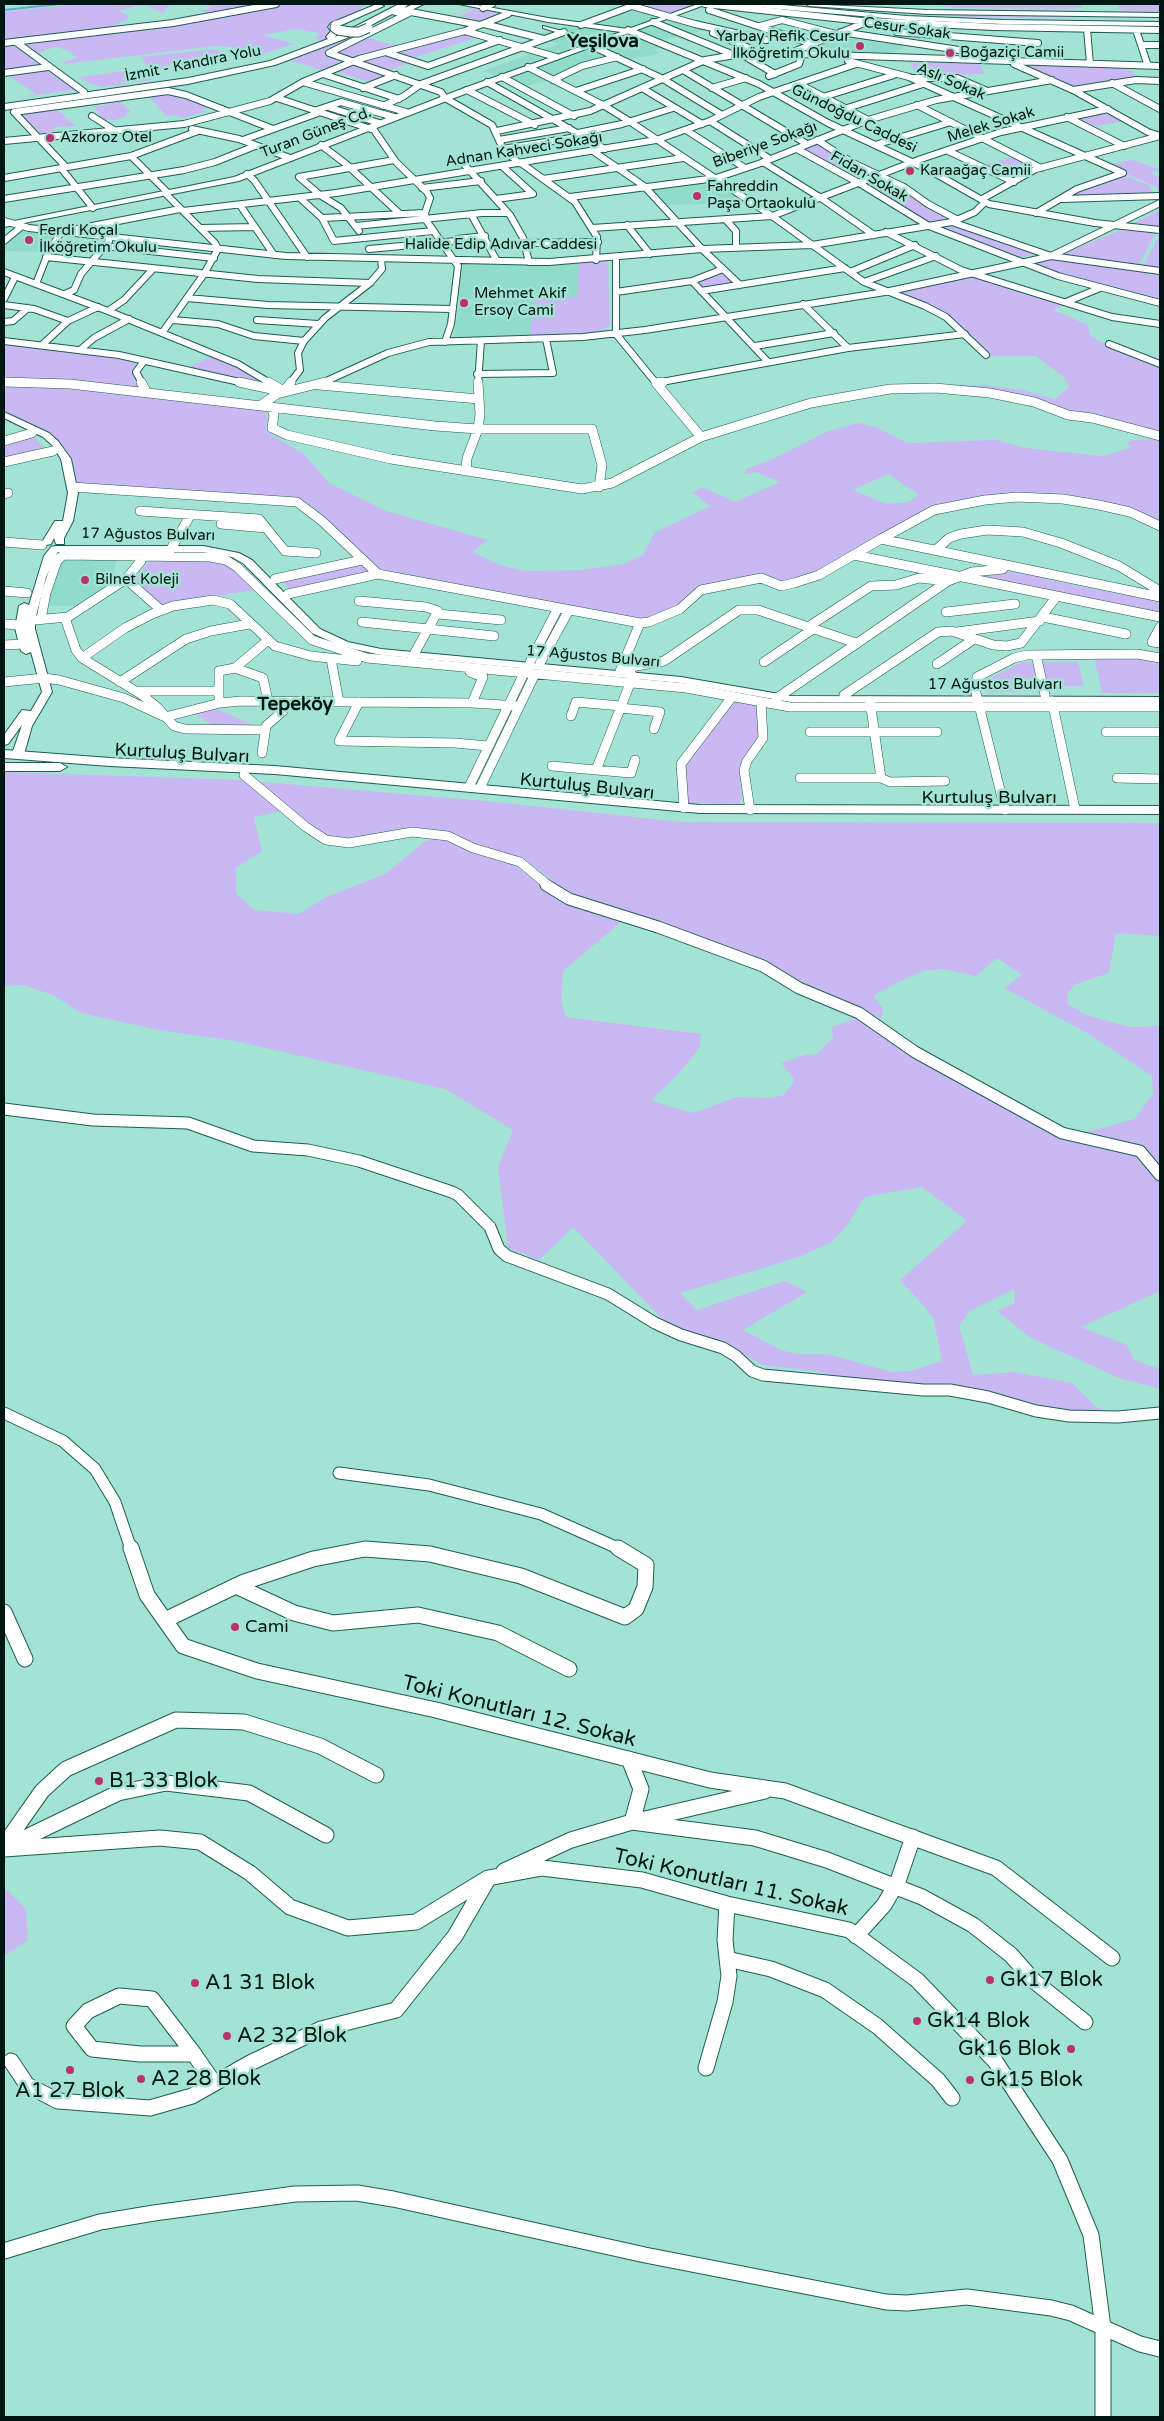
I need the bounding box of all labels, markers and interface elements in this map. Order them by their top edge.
street label: Cesur Sokak [862,14,952,44]
place label: Yarbay Refik Cesur İlköğretim Okulu [716,28,850,63]
district label: Yeşilova [567,31,639,53]
marker: Yarbay Refik Cesur İlköğretim Okulu [854,40,866,52]
street label: İzmit - Kandıra Yolu [123,42,263,86]
place label: Boğaziçi Camii [960,44,1064,62]
marker: Boğaziçi Camii [944,47,956,59]
street label: Aslı Sokak [914,60,988,104]
street label: Gündoğdu Caddesi [788,81,920,157]
street label: Melek Sokak [945,103,1037,147]
street label: Turan Güneş Cd. [258,104,374,162]
street label: Biberiye Sokağı [710,118,820,172]
place label: Azkoroz Otel [60,129,152,147]
street label: Adnan Kahveci Sokağı [444,129,604,171]
marker: Azkoroz Otel [44,132,56,144]
street label: Fidan Sokak [827,148,911,206]
place label: Karaağaç Camii [920,162,1031,180]
marker: Karaağaç Camii [904,165,916,177]
place label: Fahreddin Paşa Ortaokulu [707,178,816,213]
marker: Fahreddin Paşa Ortaokulu [691,190,703,202]
place label: Ferdi Koçal İlköğretim Okulu [39,222,157,257]
marker: Ferdi Koçal İlköğretim Okulu [23,234,35,246]
street label: Halide Edip Adıvar Caddesi [405,236,597,254]
place label: Mehmet Akif Ersoy Cami [474,285,567,320]
marker: Mehmet Akif Ersoy Cami [458,297,470,309]
street label: 17 Ağustos Bulvarı [81,525,215,545]
place label: Bilnet Koleji [95,571,179,589]
marker: Bilnet Koleji [79,574,91,586]
street label: 17 Ağustos Bulvarı [525,642,661,672]
street label: 17 Ağustos Bulvarı [928,676,1062,694]
district label: Tepeköy [257,694,333,716]
street label: Kurtuluş Bulvarı [114,740,250,768]
street label: Kurtuluş Bulvarı [519,769,655,805]
street label: Kurtuluş Bulvarı [921,787,1057,809]
place label: Cami [245,1616,289,1638]
marker: Cami [229,1621,241,1633]
street label: Toki Konutları 12. Sokak [400,1671,638,1753]
place label: B1 33 Blok [109,1768,218,1794]
marker: B1 33 Blok [93,1775,105,1787]
street label: Toki Konutları 11. Sokak [611,1844,851,1922]
place label: Gk17 Blok [1000,1967,1103,1993]
place label: A1 31 Blok [205,1970,315,1996]
marker: Gk17 Blok [984,1974,996,1986]
marker: A1 31 Blok [189,1977,201,1989]
place label: Gk14 Blok [927,2008,1030,2034]
marker: Gk14 Blok [911,2015,923,2027]
place label: A2 32 Blok [237,2023,347,2049]
marker: A2 32 Blok [221,2030,233,2042]
place label: Gk16 Blok [958,2036,1061,2062]
marker: Gk16 Blok [1065,2043,1077,2055]
marker: A1 27 Blok [64,2064,76,2076]
place label: A2 28 Blok [151,2066,261,2092]
place label: Gk15 Blok [980,2067,1083,2093]
marker: A2 28 Blok [135,2073,147,2085]
marker: Gk15 Blok [964,2074,976,2086]
place label: A1 27 Blok [15,2078,125,2104]

